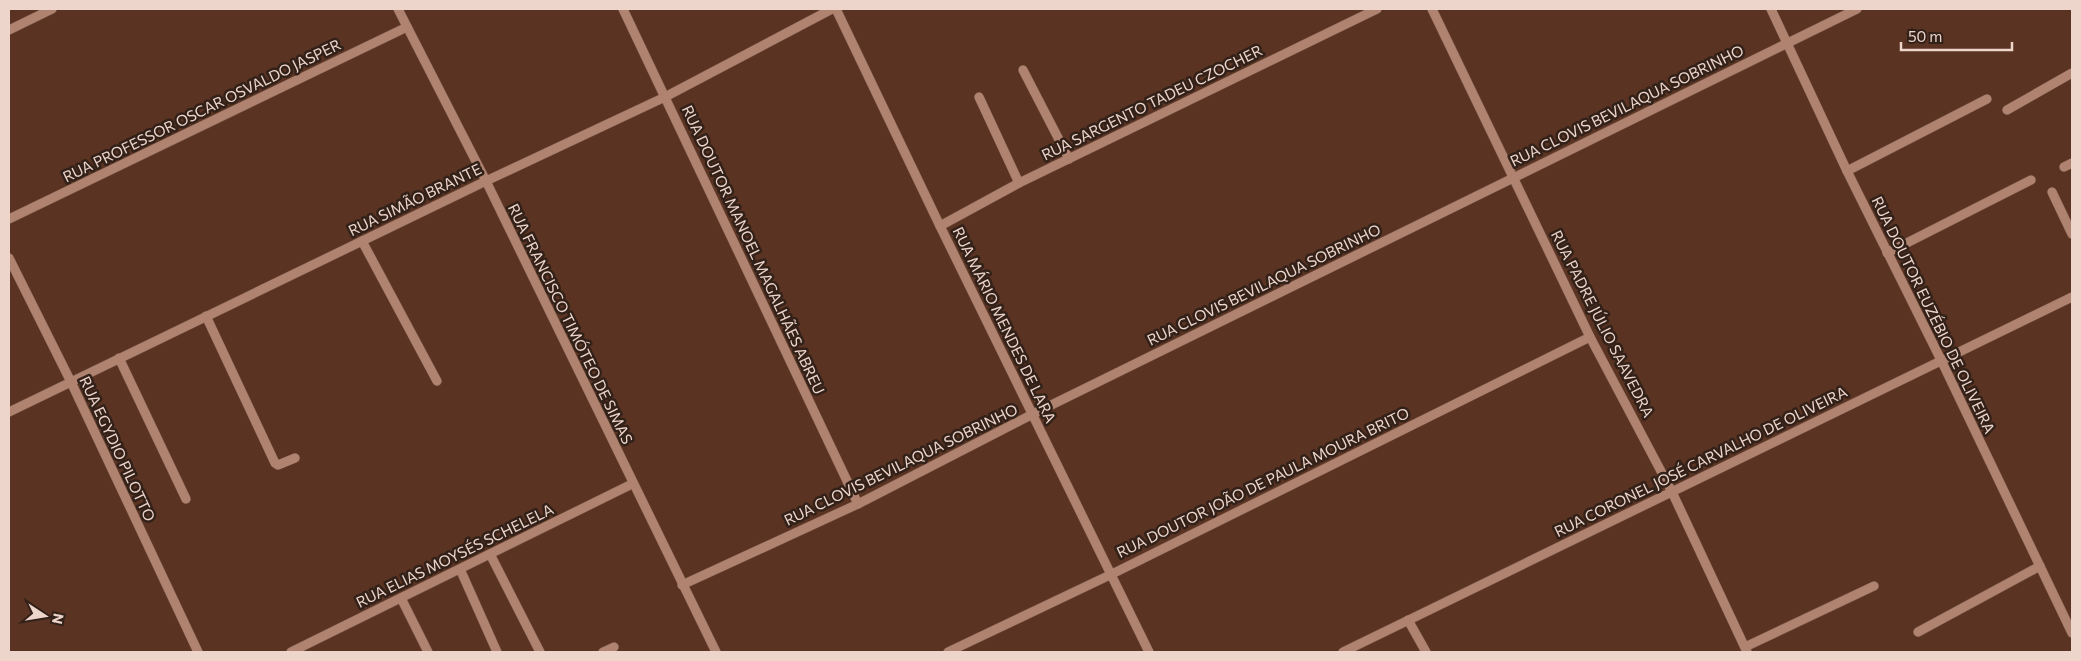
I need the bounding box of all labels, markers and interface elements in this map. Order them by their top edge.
scale bar [1901,20,2012,52]
text: 50 m [1908,27,1942,45]
street label: RUA PROFESSOR OSCAR OSVALDO JASPER [60,35,343,185]
street label: RUA SARGENTO TADEU CZOCHER [1038,41,1265,164]
street label: RUA CLOVIS BEVILAQUA SOBRINHO [1507,41,1746,170]
street label: RUA DOUTOR MANOEL MAGALHÃES ABREU [679,102,829,397]
street label: RUA SIMÃO BRANTE [345,159,484,239]
street label: RUA DOUTOR EUZÉBIO DE OLIVEIRA [1868,193,2000,436]
street label: RUA FRANCISCO TIMÓTEO DE SIMAS [505,200,638,447]
street label: RUA CLOVIS BEVILAQUA SOBRINHO [1144,220,1383,349]
street label: RUA MÁRIO MENDES DE LARA [949,223,1061,426]
street label: RUA PADRE JÚLIO SAAVEDRA [1548,227,1659,420]
street label: RUA EGYDIO PILOTTO [76,373,159,524]
street label: RUA CORONEL JOSÉ CARVALHO DE OLIVEIRA [1551,381,1850,540]
street label: RUA CLOVIS BEVILAQUA SOBRINHO [781,400,1020,529]
street label: RUA DOUTOR JOÃO DE PAULA MOURA BRITO [1113,403,1412,561]
street label: RUA ELIAS MOYSÉS SCHELELA [352,498,556,611]
north arrow [20,591,70,641]
text: N [49,612,68,626]

